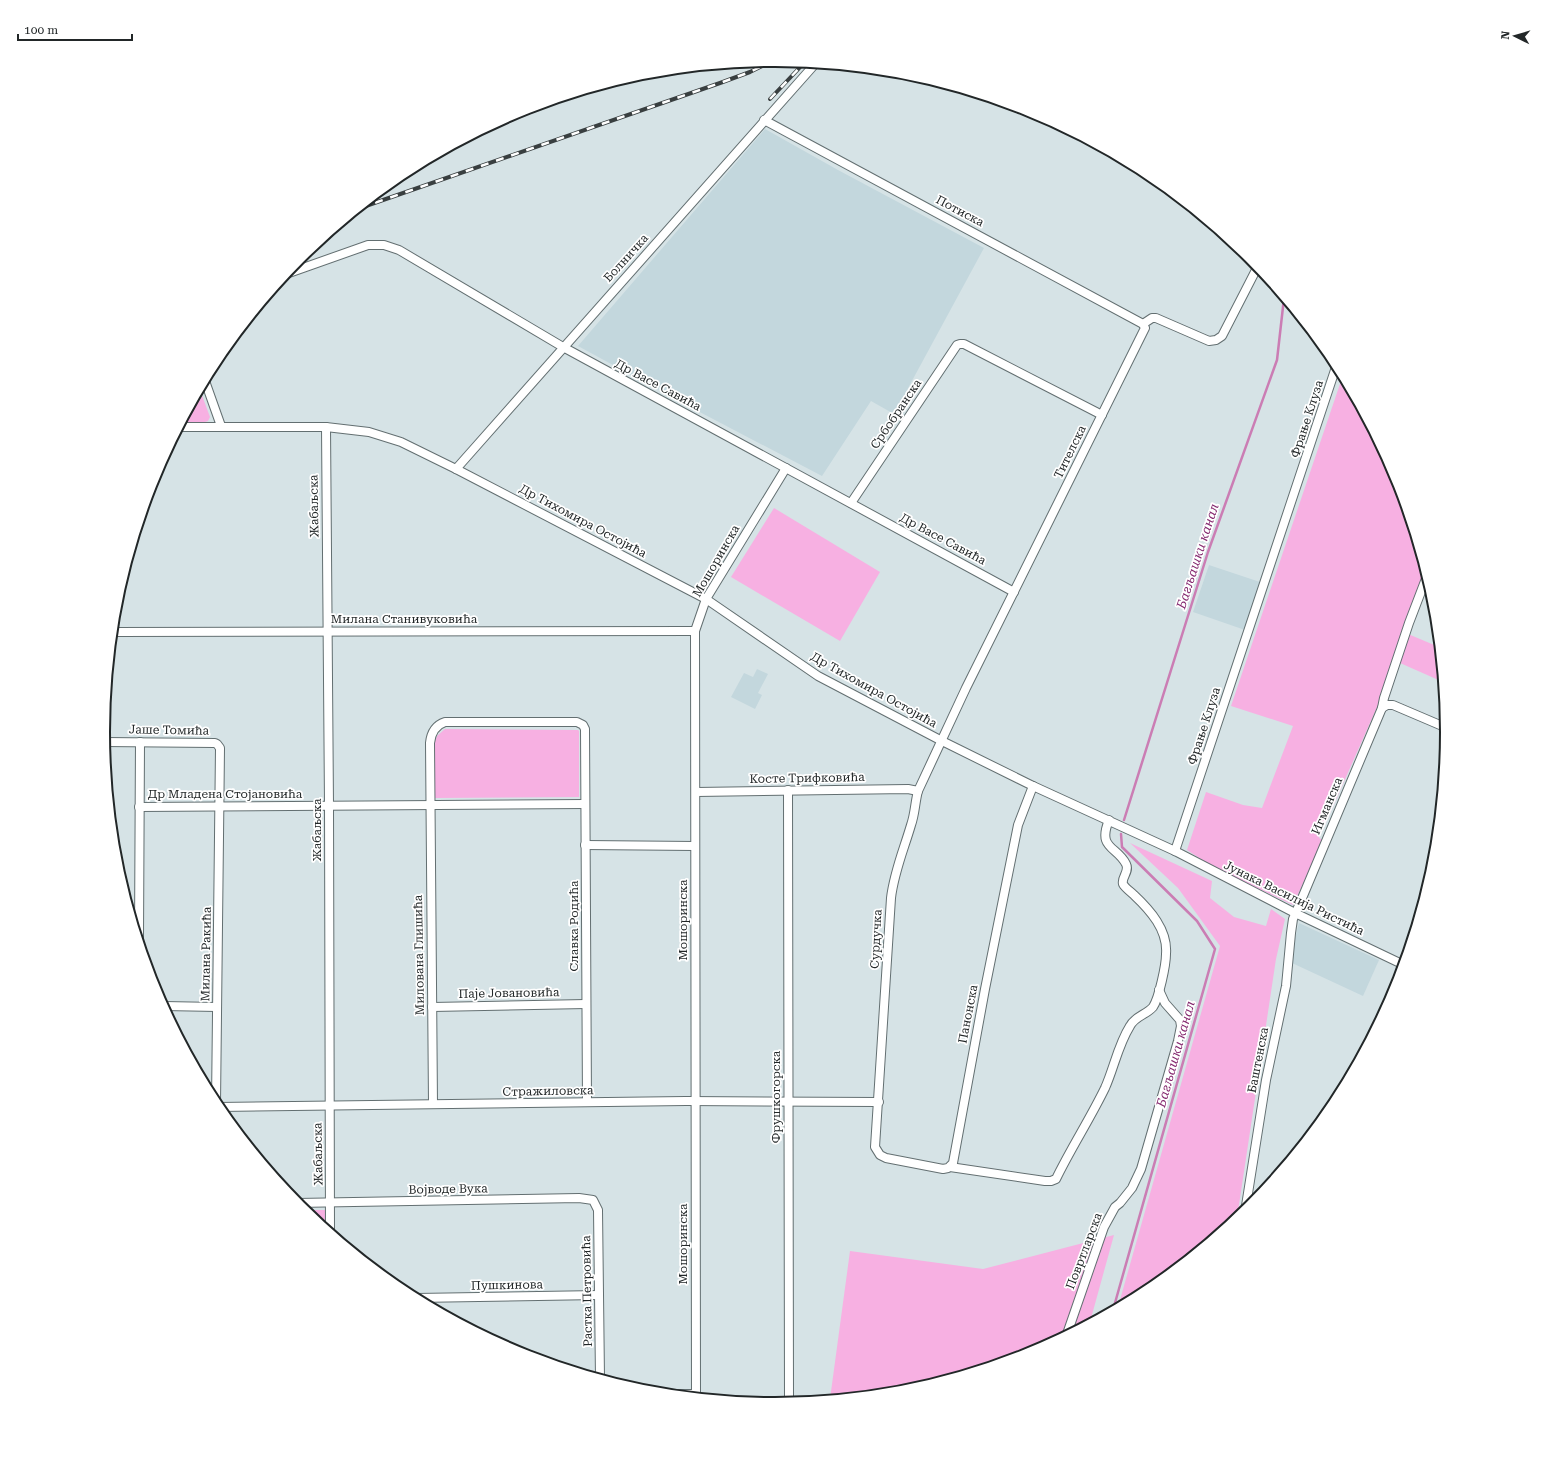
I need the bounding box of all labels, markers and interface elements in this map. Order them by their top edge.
scale bar [18,16,132,42]
north arrow [1495,16,1535,56]
text: 100 m [24,23,58,37]
text: N [1499,30,1512,40]
street label: Потиска [934,193,987,230]
street label: Болничка [601,231,651,285]
street label: Др Васе Савића [613,356,704,414]
street label: Србобранска [868,376,925,451]
street label: Фрање Клуза [1288,378,1326,460]
street label: Тителска [1051,423,1089,481]
street label: Жабаљска [306,474,322,538]
street label: Др Тихомира Остојића [517,482,649,561]
water label: Багљашки канал [1173,501,1222,612]
street label: Др Васе Савића [898,510,989,568]
street label: Мошоринска [690,522,743,600]
street label: Милана Станивуковића [331,612,478,626]
street label: Др Тихомира Остојића [809,649,940,731]
street label: Фрање Клуза [1185,685,1223,767]
street label: Јаше Томића [129,722,210,738]
street label: Косте Трифковића [749,770,865,786]
street label: Игманска [1309,775,1346,837]
street label: Др Младена Стојановића [148,787,303,801]
street label: Жабаљска [310,798,324,862]
street label: Јунака Василија Ристића [1222,858,1367,938]
street label: Мошоринска [676,879,690,961]
street label: Славка Родића [567,880,581,972]
street label: Милована Глишића [411,894,427,1015]
street label: Милана Ракића [198,906,214,1002]
street label: Сурдучка [867,908,885,969]
street label: Панонска [955,983,981,1045]
street label: Паје Јовановића [458,985,560,1001]
water label: Багљашки канал [1153,999,1198,1110]
street label: Баштенска [1245,1025,1271,1094]
street label: Фрушкогорска [769,1050,783,1143]
street label: Стражиловска [502,1083,594,1099]
street label: Жабаљска [310,1122,326,1186]
street label: Војводе Вука [408,1181,488,1197]
street label: Мошоринска [676,1203,690,1285]
street label: Повртларска [1063,1210,1105,1291]
street label: Растка Петровића [579,1235,595,1347]
street label: Пушкинова [471,1277,544,1293]

